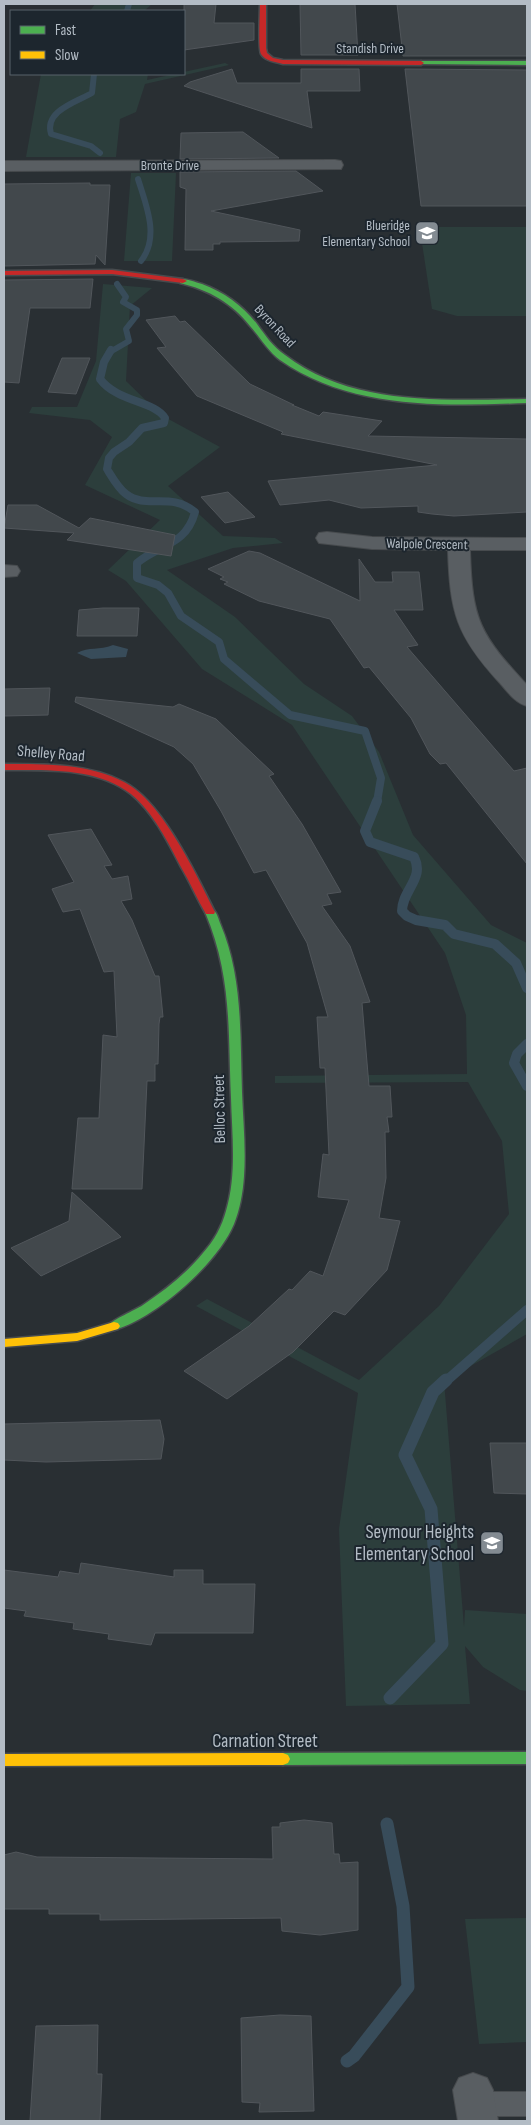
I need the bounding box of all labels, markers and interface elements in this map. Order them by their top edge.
legend [10,10,185,75]
text: Fast [55,21,77,40]
street label: Standish Drive [336,40,404,57]
text: Slow [55,46,79,65]
street label: Bronte Drive [141,157,199,174]
place label: Blueridge Elementary School [322,217,410,250]
school or university icon: Blueridge Elementary School [414,220,440,246]
street label: Byron Road [251,301,299,351]
street label: Walpole Crescent [386,535,468,553]
street label: Shelley Road [16,742,86,766]
street label: Belloc Street [210,1074,230,1144]
place label: Seymour Heights Elementary School [355,1521,474,1566]
school or university icon: Seymour Heights Elementary School [479,1530,505,1556]
street label: Carnation Street [212,1730,318,1753]

